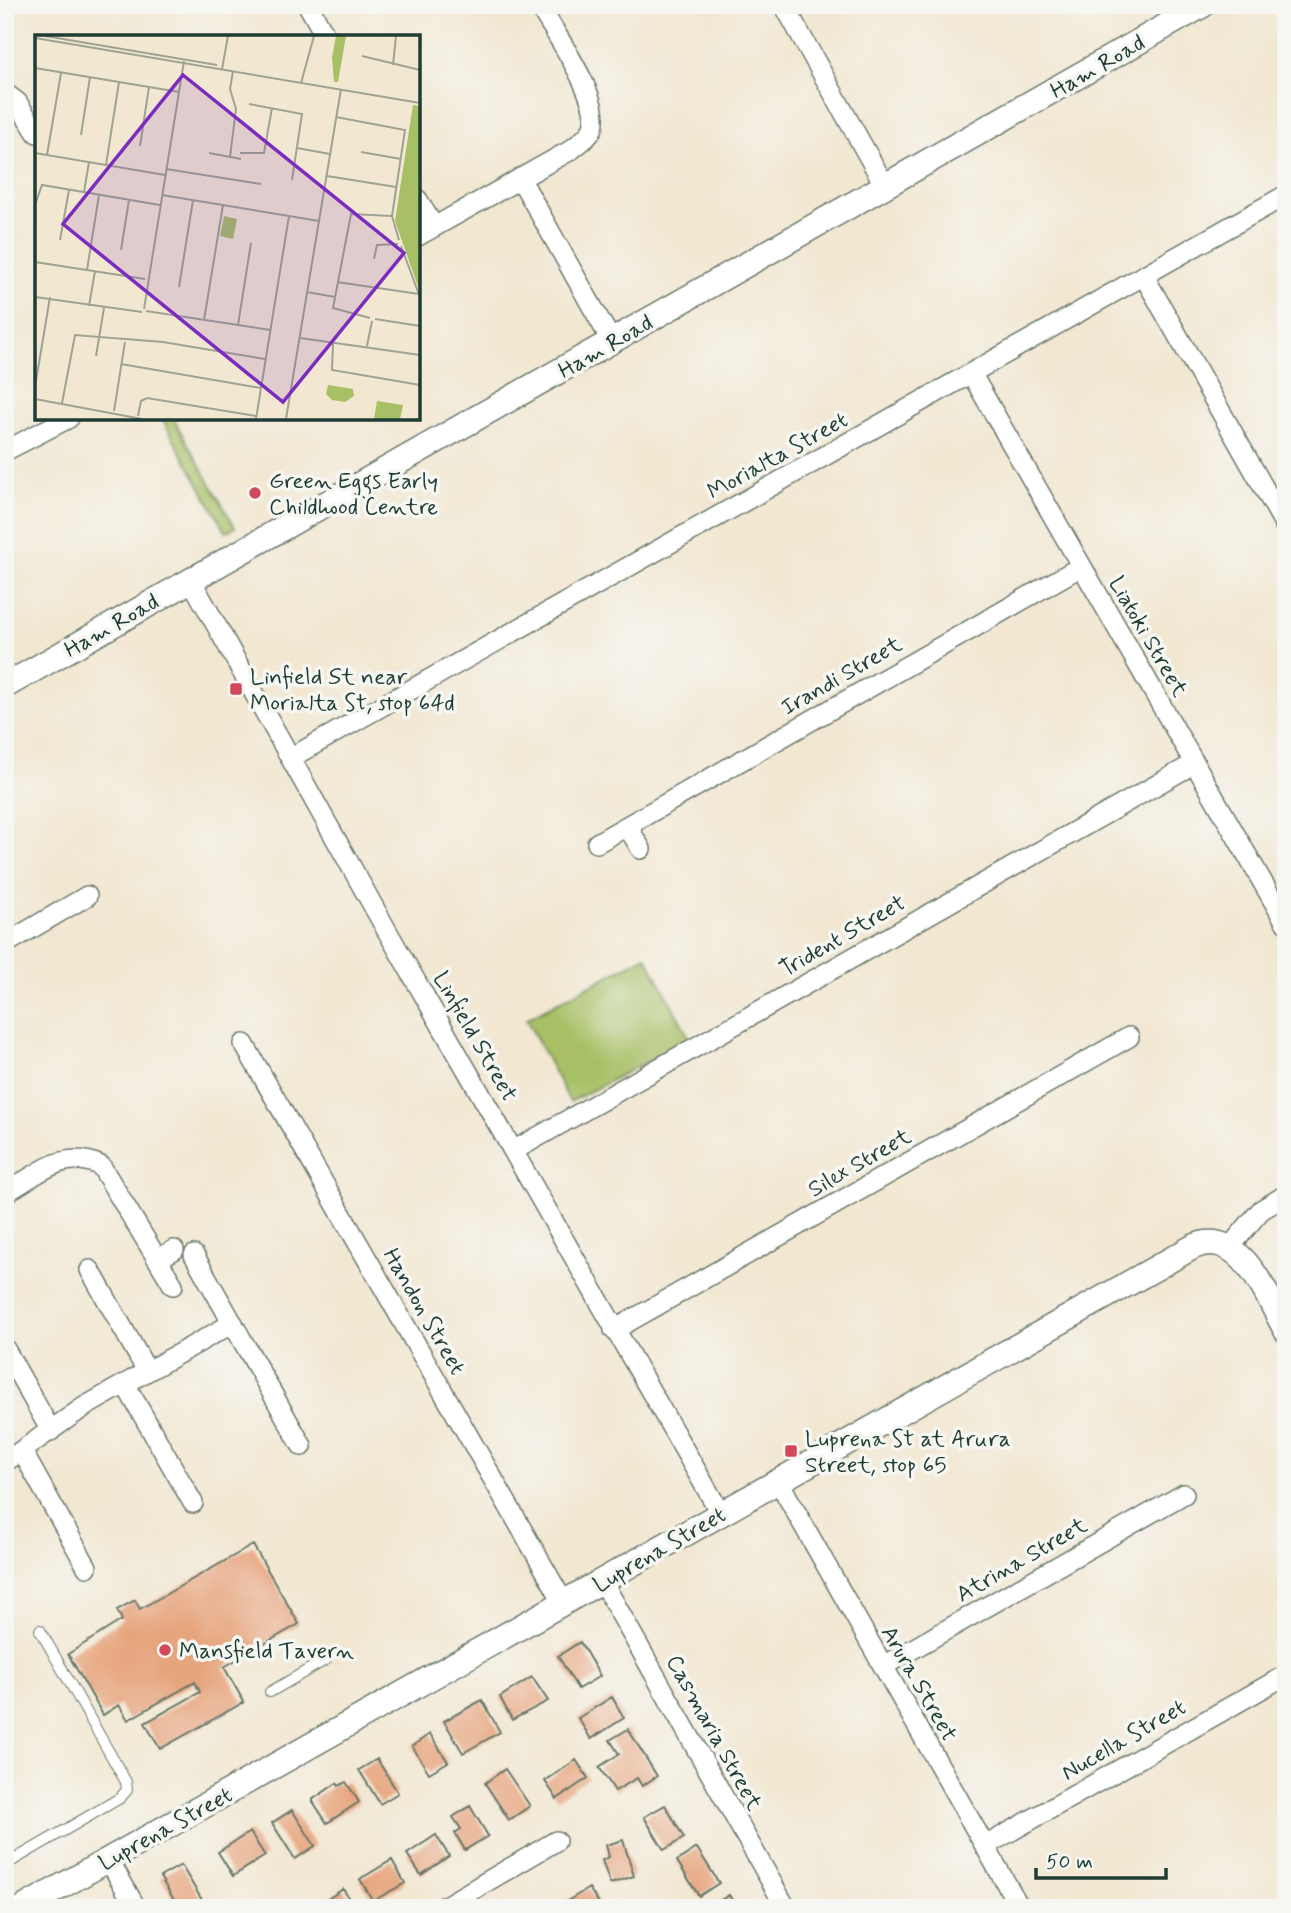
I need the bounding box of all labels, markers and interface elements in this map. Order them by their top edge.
street label: Ham Road [1045,29,1151,107]
inset map [35,35,420,420]
street label: Ham Road [553,309,659,387]
street label: Morialta Street [702,406,854,508]
place label: Green Eggs Early Childhood Centre [269,467,438,523]
marker: Green Eggs Early Childhood Centre [247,485,263,501]
street label: Liatoki Street [1101,571,1194,703]
street label: Ham Road [59,588,165,666]
street label: Irandi Street [776,630,908,723]
place label: Linfield St near Morialta St, stop 64d [250,663,455,719]
marker: Linfield St near Morialta St, stop 64d [228,681,244,697]
street label: Trident Street [775,888,912,985]
street label: Linfield Street [425,967,524,1108]
street label: Silex Street [803,1122,917,1205]
street label: Handon Street [375,1243,472,1381]
place label: Luprena St at Arura Street, stop 65 [805,1425,1011,1481]
marker: Luprena St at Arura Street, stop 65 [783,1443,799,1459]
street label: Luprena Street [588,1501,732,1601]
street label: Atrina Street [951,1511,1093,1610]
street label: Arura Street [873,1621,964,1747]
place label: Mansfield Tavern [179,1637,354,1667]
marker: Mansfield Tavern [157,1642,173,1658]
street label: Casmaria Street [658,1650,769,1817]
street label: Nucella Street [1056,1693,1192,1788]
street label: Luprena Street [94,1781,238,1879]
scale bar [1036,1836,1165,1880]
text: 50 m [1046,1848,1093,1876]

